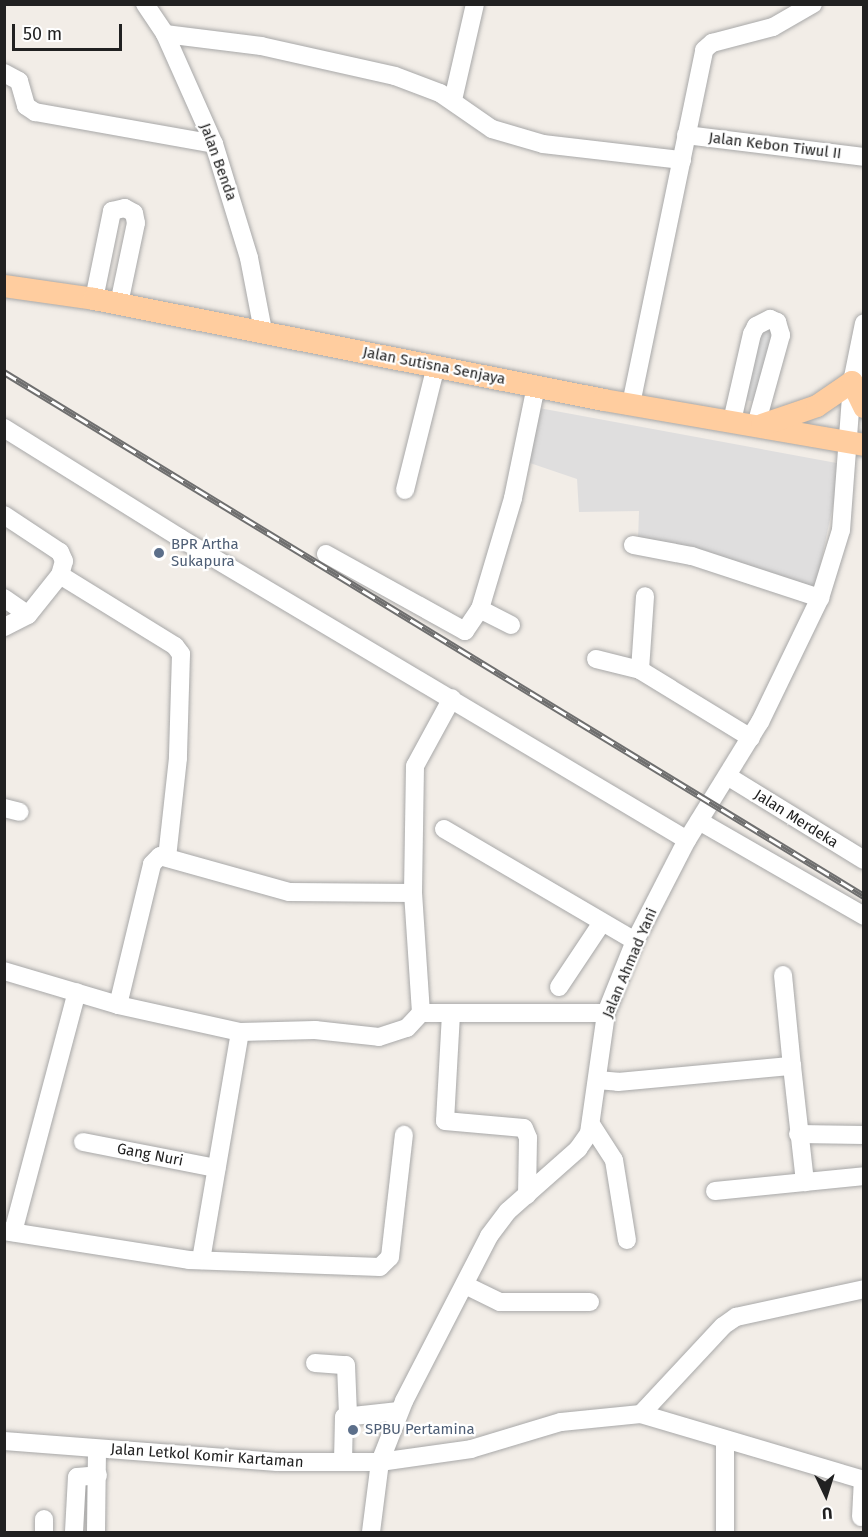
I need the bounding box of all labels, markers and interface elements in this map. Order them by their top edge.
scale bar [15,12,124,50]
text: 50 m [23,23,62,45]
street label: Jalan Benda [196,121,240,203]
street label: Jalan Kebon Tiwul II [708,129,842,163]
street label: Jalan Sutisna Senjaya [361,343,507,389]
place label: BPR Artha Sukapura [171,535,239,570]
marker: BPR Artha Sukapura [152,546,166,560]
street label: Jalan Merdeka [751,786,841,852]
street label: Jalan Ahmad Yani [599,905,661,1021]
street label: Gang Nuri [115,1140,185,1170]
place label: SPBU Pertamina [365,1421,475,1439]
marker: SPBU Pertamina [346,1423,360,1437]
street label: Jalan Letkol Komir Kartaman [110,1440,304,1472]
north arrow [796,1465,856,1525]
text: U [821,1504,833,1523]

